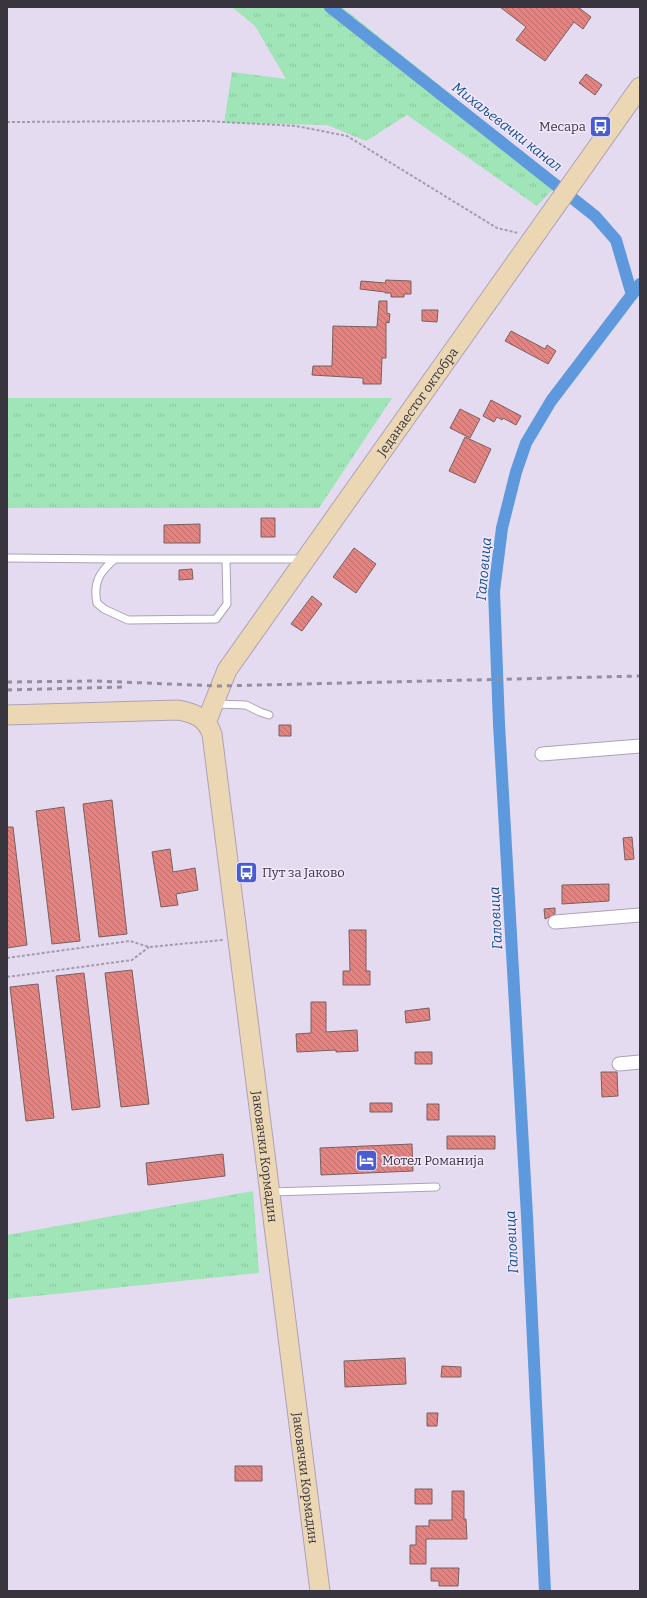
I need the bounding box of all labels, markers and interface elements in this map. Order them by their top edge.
water label: Михаљевачки канал [449,79,565,175]
bus stop icon: Месара [588,113,614,139]
place label: Месара [539,119,586,134]
street label: Једанаестог октобра [373,344,461,460]
water label: Галовица [473,537,495,601]
bus stop icon: Пут за Јаково [234,859,260,885]
place label: Пут за Јаково [262,865,345,880]
water label: Галовица [486,886,506,950]
street label: Јаковачки Кормадин [249,1089,281,1223]
hotel icon: Мотел Романија [354,1147,380,1173]
place label: Мотел Романија [382,1153,484,1168]
water label: Галовица [502,1210,522,1274]
street label: Јаковачки Кормадин [290,1410,322,1545]

